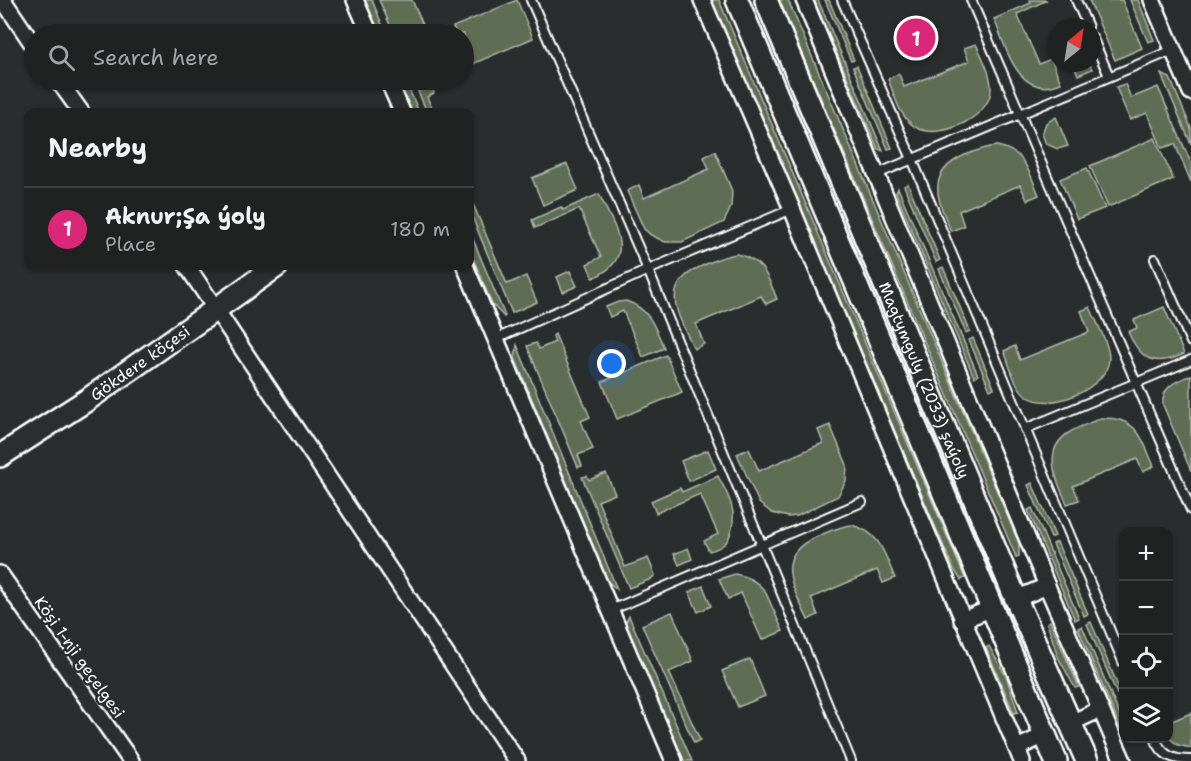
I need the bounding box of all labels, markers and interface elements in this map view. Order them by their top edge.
pin: 1 [896,15,936,60]
north arrow [1047,18,1101,72]
search box [24,24,474,90]
icon: search [45,41,78,74]
text: Search here [93,43,219,72]
text: Nearby [48,130,147,165]
text: Aknur;Şa ýoly [105,202,266,231]
text: 1 [63,216,72,242]
text: 180 m [390,216,450,242]
text: Place [105,231,156,257]
street label: Magtymguly (2033) şaýoly [874,279,975,482]
street label: Gökdere köçesi [86,321,194,406]
your location [597,349,626,378]
map controls [1119,527,1173,743]
button: + [1119,527,1173,581]
button: − [1119,581,1173,635]
street label: Köşi 1-nji geçelgesi [30,592,129,722]
button: locate [1119,635,1173,689]
button: layers [1119,689,1173,743]

